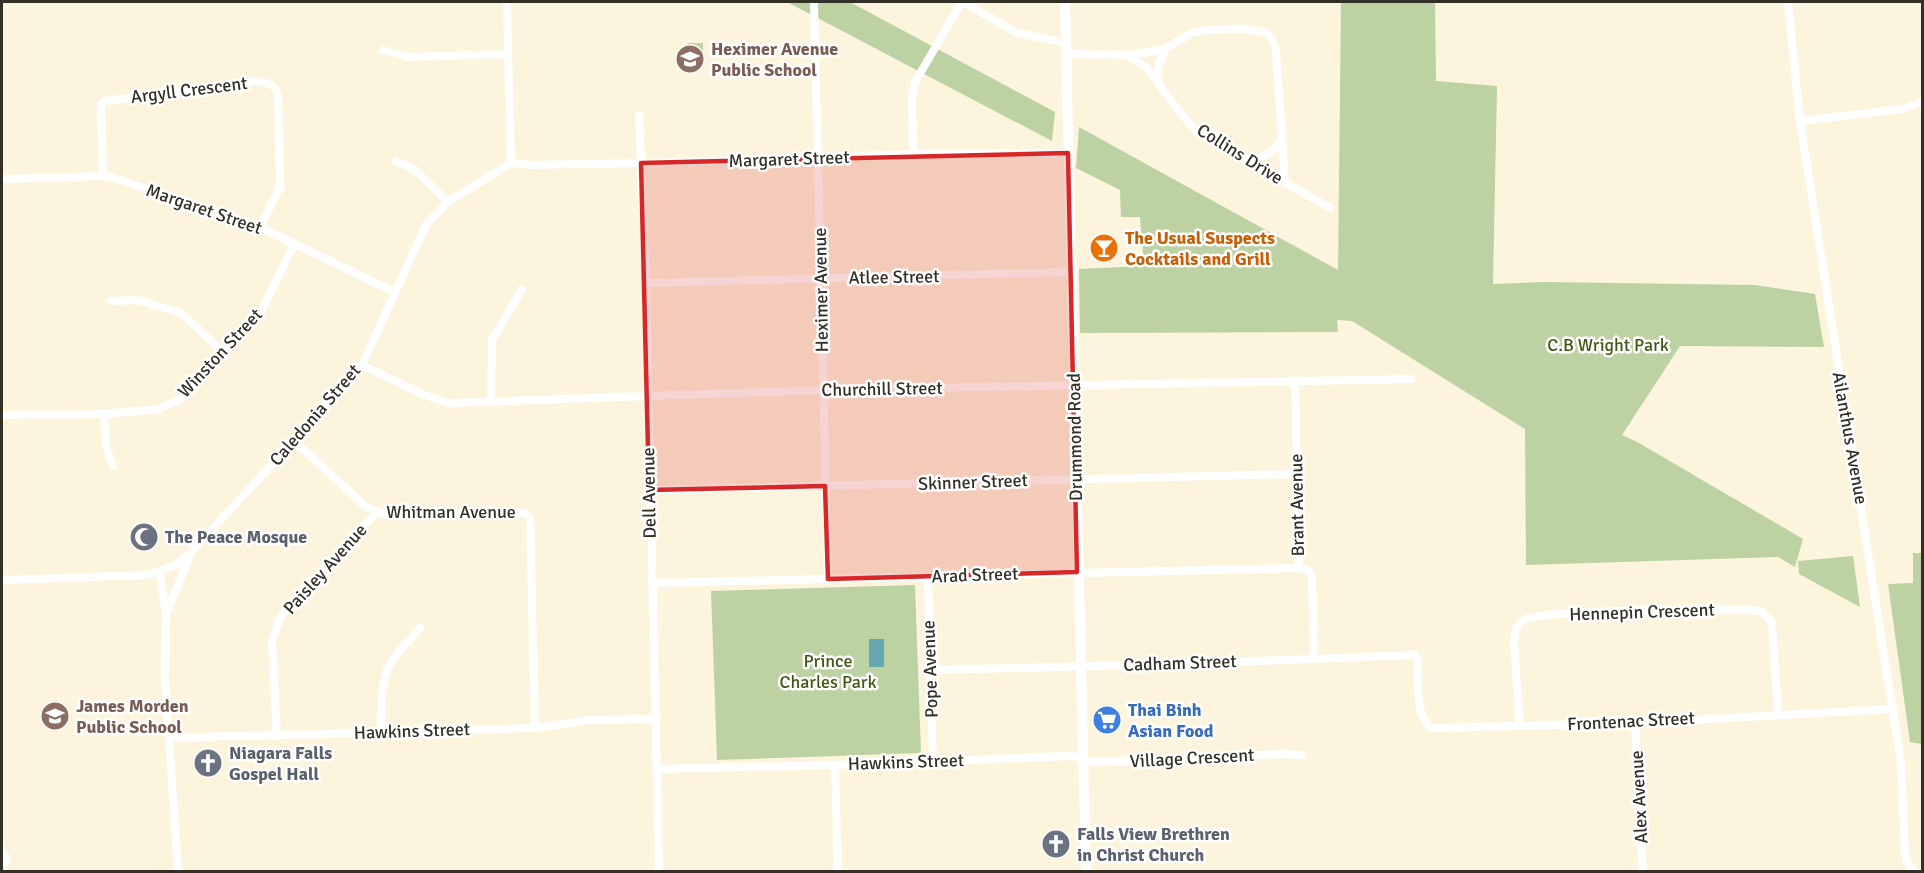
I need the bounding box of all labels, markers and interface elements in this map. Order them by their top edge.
place label: Heximer Avenue Public School [711,38,838,81]
school or university icon: Heximer Avenue Public School [674,43,706,75]
street label: Argyll Crescent [129,72,249,108]
street label: Collins Drive [1193,119,1287,189]
street label: Margaret Street [728,146,850,172]
street label: Margaret Street [143,179,265,239]
street label: Heximer Avenue [809,227,833,353]
place label: The Usual Suspects Cocktails and Grill [1125,227,1275,270]
bar icon: The Usual Suspects Cocktails and Grill [1088,232,1120,264]
street label: Atlee Street [848,265,940,289]
street label: Winston Street [173,304,267,402]
park label: C.B Wright Park [1547,334,1669,356]
street label: Caledonia Street [265,360,365,470]
street label: Ailanthus Avenue [1828,370,1872,506]
street label: Drummond Road [1063,373,1087,501]
street label: Churchill Street [821,377,943,401]
street label: Dell Avenue [637,447,661,539]
street label: Brant Avenue [1285,453,1309,557]
street label: Skinner Street [918,469,1028,495]
street label: Whitman Avenue [386,501,516,523]
street label: Paisley Avenue [279,519,371,619]
mosque icon: The Peace Mosque [128,521,160,553]
place label: The Peace Mosque [165,526,307,548]
street label: Arad Street [931,562,1019,588]
street label: Hennepin Crescent [1569,598,1715,626]
street label: Pope Avenue [917,620,943,718]
park label: Prince Charles Park [780,650,876,693]
street label: Cadham Street [1123,650,1237,676]
place label: James Morden Public School [76,695,189,738]
place label: Thai Binh Asian Food [1128,699,1214,742]
school or university icon: James Morden Public School [39,700,71,732]
supermarket icon: Thai Binh Asian Food [1091,704,1123,736]
street label: Frontenac Street [1567,707,1695,735]
street label: Hawkins Street [353,718,471,744]
place label: Niagara Falls Gospel Hall [229,742,332,785]
street label: Village Crescent [1129,744,1255,772]
church icon: Niagara Falls Gospel Hall [192,747,224,779]
street label: Hawkins Street [847,749,965,775]
street label: Alex Avenue [1626,750,1652,844]
place label: Falls View Brethren in Christ Church [1077,823,1230,866]
church icon: Falls View Brethren in Christ Church [1040,828,1072,860]

